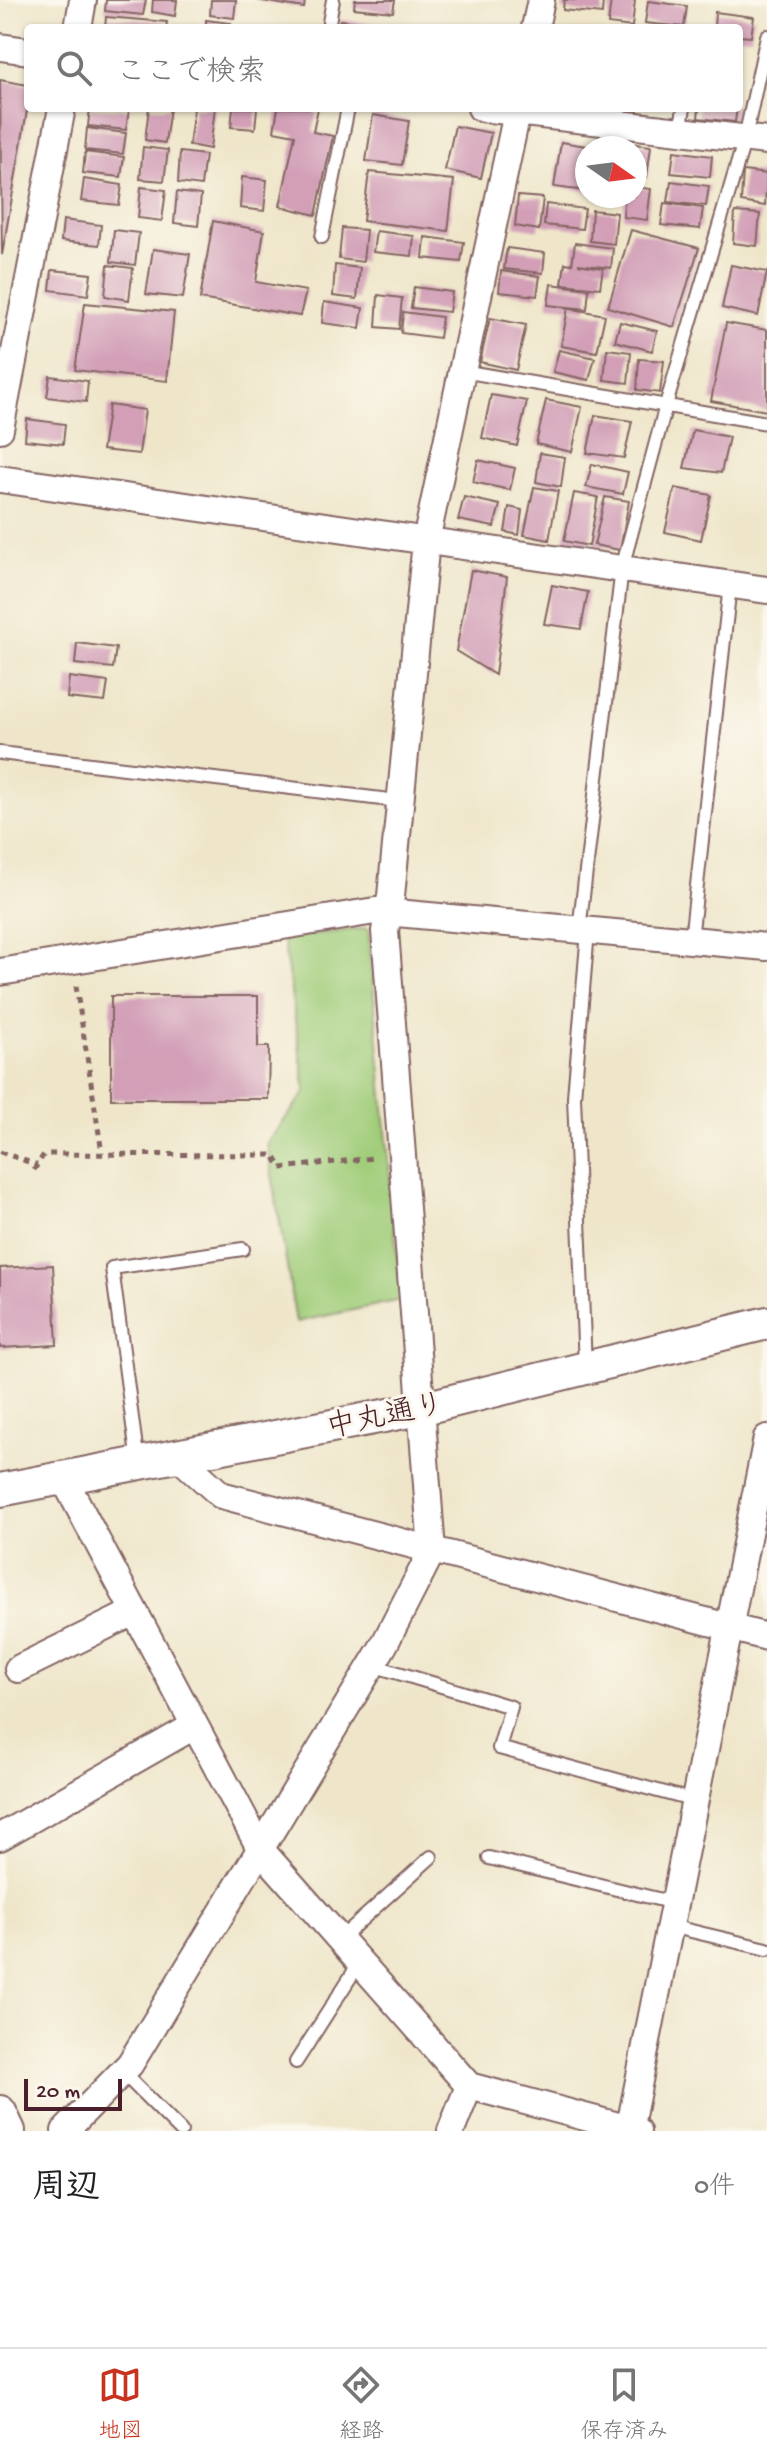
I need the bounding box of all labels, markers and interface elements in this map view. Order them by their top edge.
search box [24,24,743,112]
icon: search [52,46,96,90]
text: ここで検索 [116,57,266,92]
north arrow [575,136,647,208]
street label: 中丸通り [323,1387,448,1448]
scale bar [24,2075,122,2111]
text: 20 m [36,2080,80,2106]
text: 周辺 [32,2170,100,2210]
text: 0件 [694,2173,735,2204]
tab: 地図 [98,2363,143,2446]
tab: 経路 [339,2363,384,2446]
tab: 保存済み [580,2363,669,2446]

